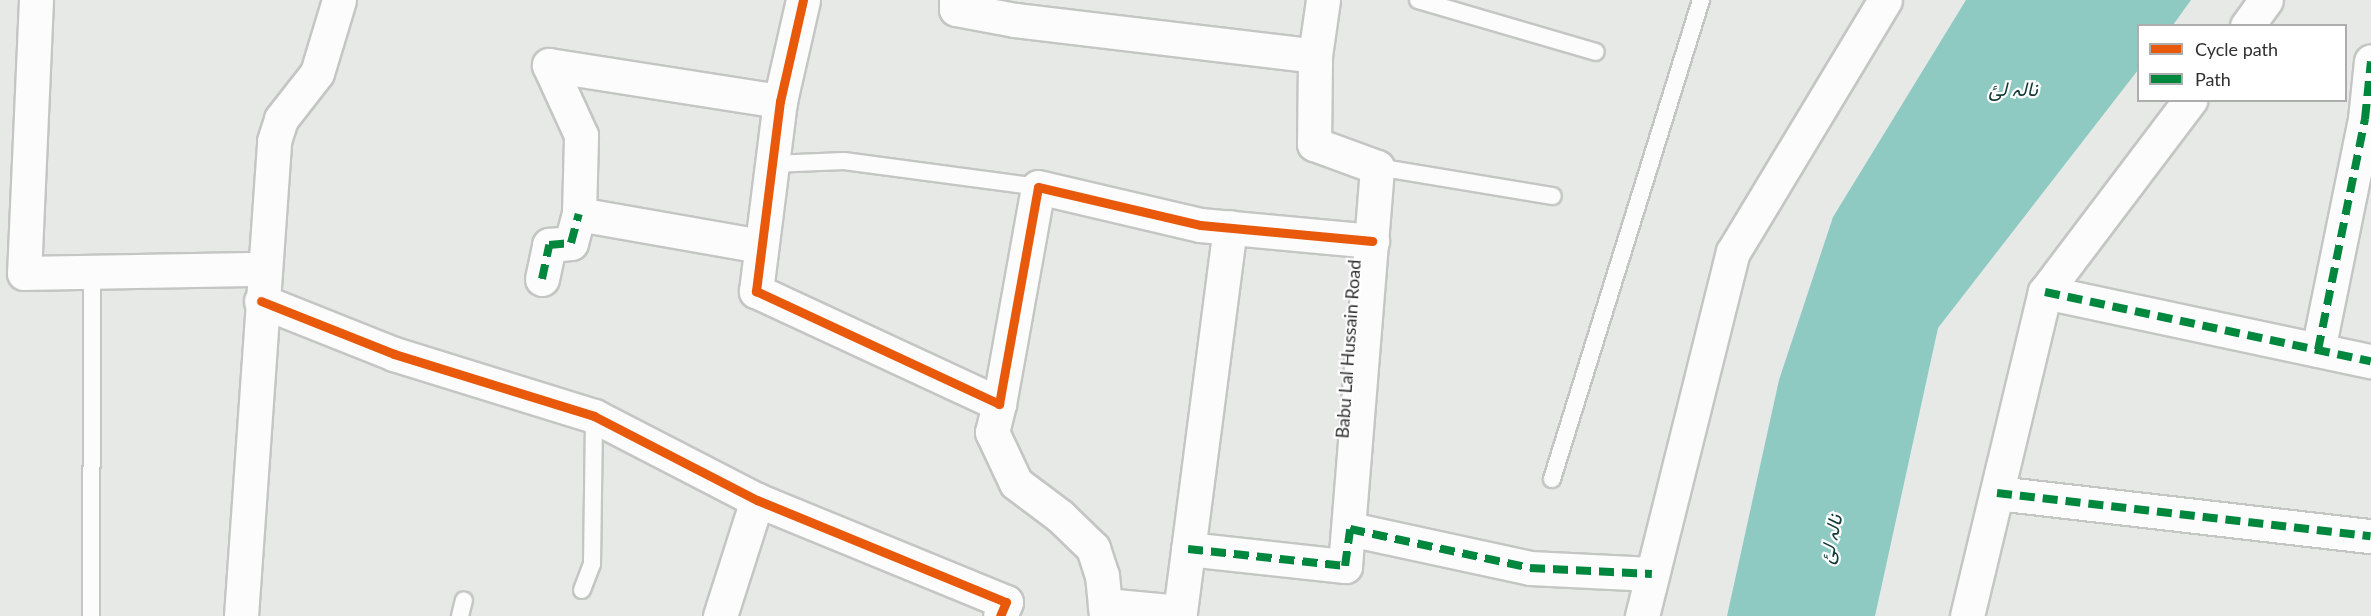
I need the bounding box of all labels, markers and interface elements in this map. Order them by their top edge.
legend [2137,24,2347,102]
text: Cycle path [2195,38,2278,60]
text: Path [2195,68,2231,90]
water label: نالہ لئ [1988,76,2038,100]
street label: Babu Lal Hussain Road [1331,259,1365,439]
water label: نالہ لئ [1813,512,1847,566]

